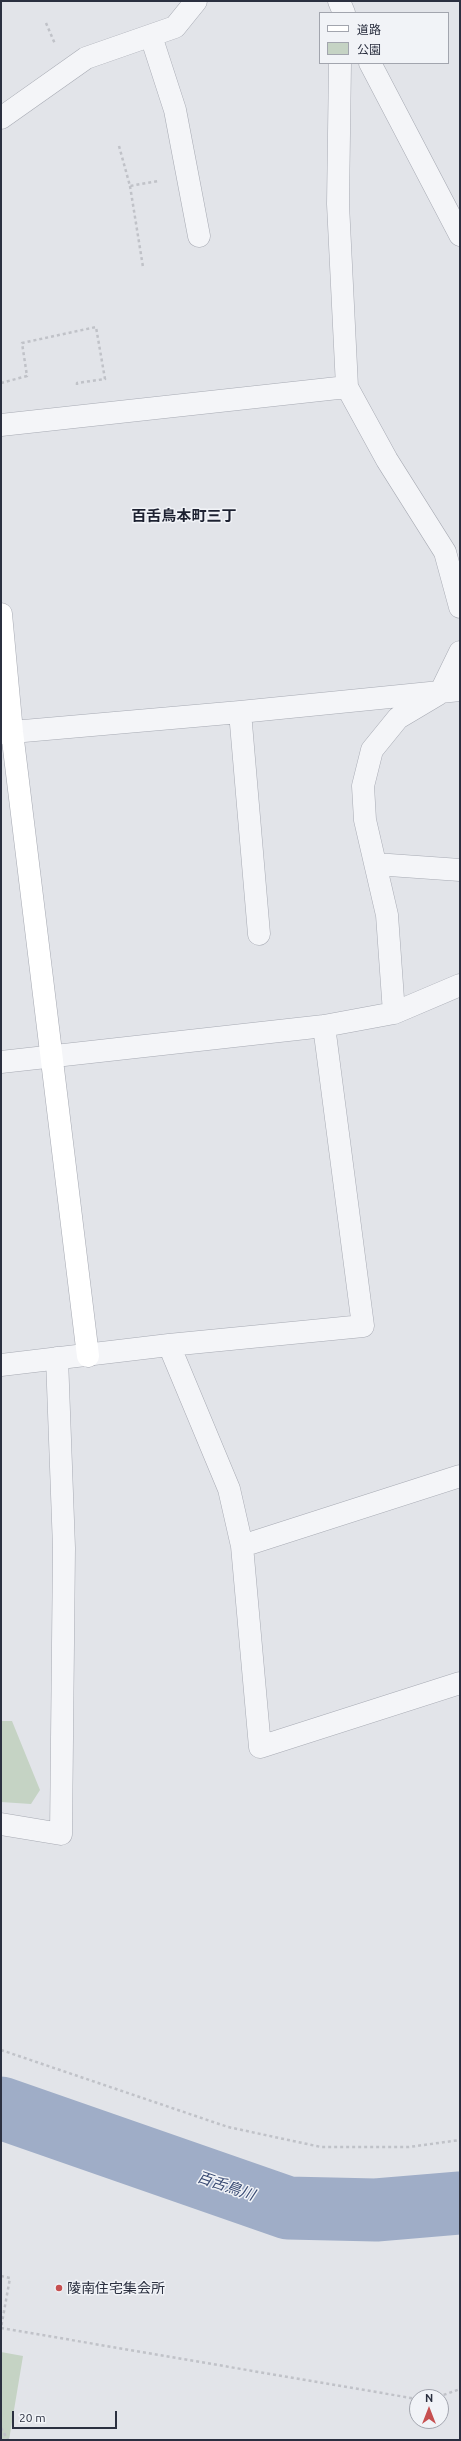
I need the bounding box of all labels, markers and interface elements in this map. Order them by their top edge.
legend [319,12,449,64]
text: 道路 [357,23,381,36]
text: 公園 [357,43,381,56]
district label: 百舌鳥本町三丁 [132,507,236,525]
water label: 百舌鳥川 [195,2168,257,2204]
place label: 陵南住宅集会所 [67,2280,165,2296]
marker: 陵南住宅集会所 [54,2283,64,2293]
north arrow [409,2389,449,2429]
text: N [425,2392,433,2404]
scale bar [14,2403,119,2429]
text: 20 m [19,2411,46,2424]

